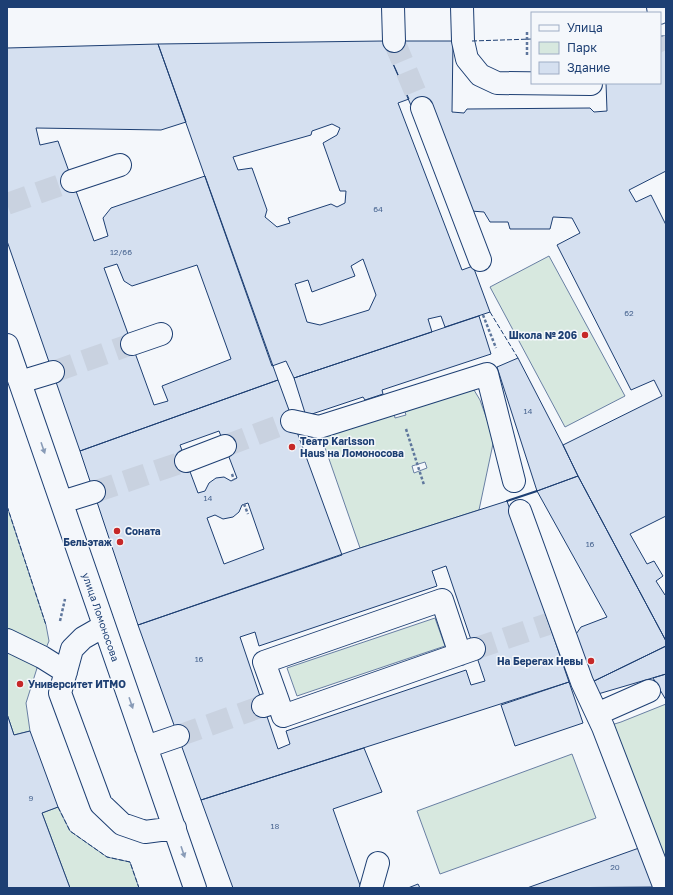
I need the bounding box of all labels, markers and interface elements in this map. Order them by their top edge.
legend [531,12,661,84]
text: Улица [567,20,603,35]
text: Парк [567,40,597,55]
text: Здание [567,60,610,75]
house number: 64 [373,204,383,214]
house number: 12/66 [110,247,132,257]
house number: 62 [624,308,634,318]
place label: Школа № 206 [509,329,577,341]
marker: Школа № 206 [580,330,590,340]
house number: 14 [524,406,532,416]
place label: Театр Karlsson Haus на Ломоносова [300,435,404,459]
one-way arrow [40,442,46,454]
marker: Театр Karlsson Haus на Ломоносова [287,442,297,452]
house number: 14 [204,493,212,503]
place label: Соната [125,525,161,537]
marker: Соната [112,526,122,536]
place label: Бельэтаж [63,536,113,548]
marker: Бельэтаж [115,537,125,547]
house number: 16 [586,539,595,549]
street label: улица Ломоносова [80,571,122,663]
house number: 16 [195,654,204,664]
place label: На Берегах Невы [497,655,583,667]
marker: На Берегах Невы [586,656,596,666]
place label: Университет ИТМО [28,678,126,690]
marker: Университет ИТМО [15,679,25,689]
one-way arrow [128,697,134,709]
house number: 9 [29,793,34,803]
house number: 18 [271,821,279,831]
one-way arrow [180,847,186,859]
house number: 20 [610,862,620,872]

